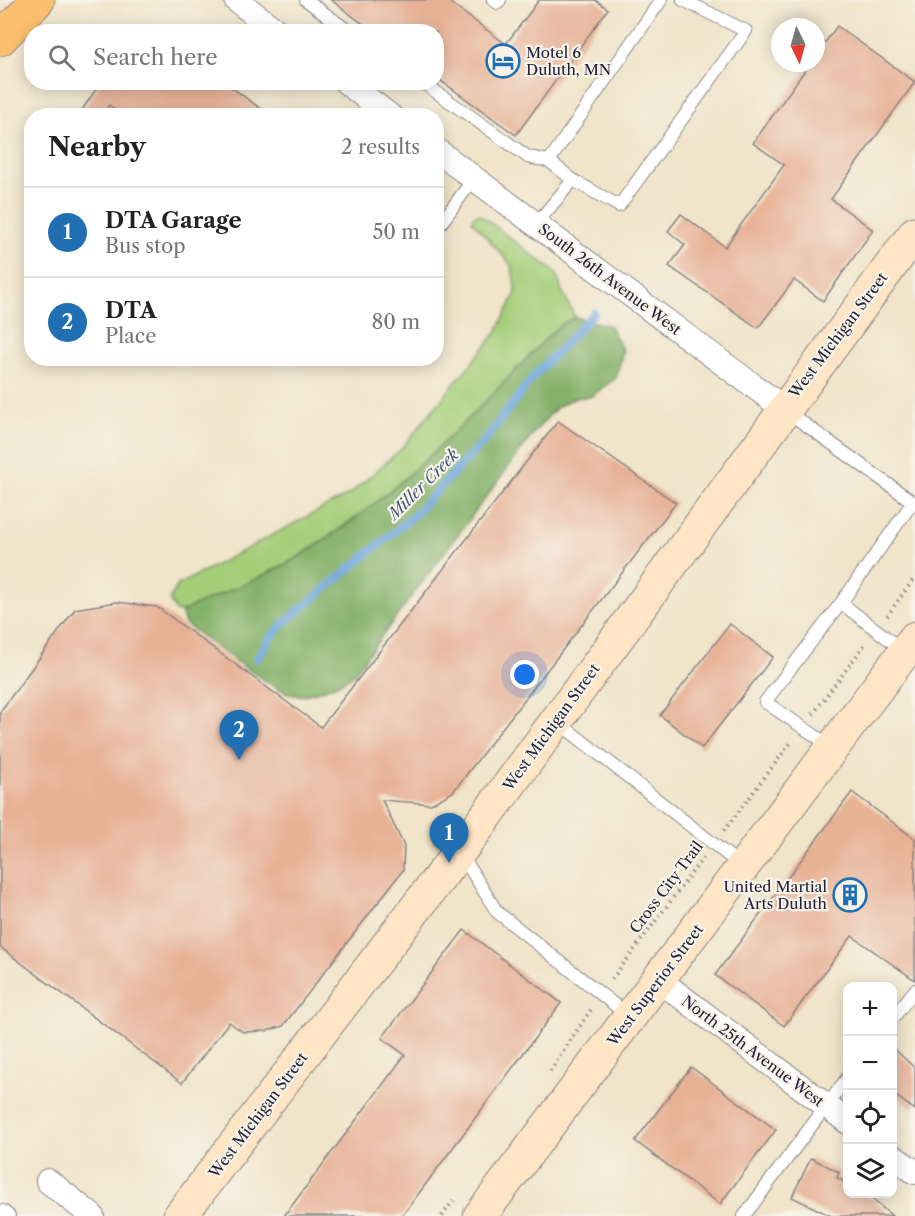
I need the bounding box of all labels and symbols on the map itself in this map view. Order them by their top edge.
north arrow [771,18,825,72]
hotel icon: Motel 6 Duluth, MN [485,43,521,79]
place label: Motel 6 Duluth, MN [526,43,611,79]
street label: South 26th Avenue West [535,219,686,339]
street label: West Michigan Street [784,268,892,402]
water label: Miller Creek [382,444,463,525]
street label: West Michigan Street [498,659,604,795]
your location [510,660,539,689]
pin: 2 [220,710,258,760]
pin: 1 [430,814,468,863]
street label: Cross City Trail [625,837,707,937]
place label: United Martial Arts Duluth [724,877,828,913]
building icon: United Martial Arts Duluth [832,877,868,913]
street label: West Superior Street [602,920,707,1051]
street label: North 25th Avenue West [678,991,828,1111]
street label: West Michigan Street [204,1048,312,1182]

